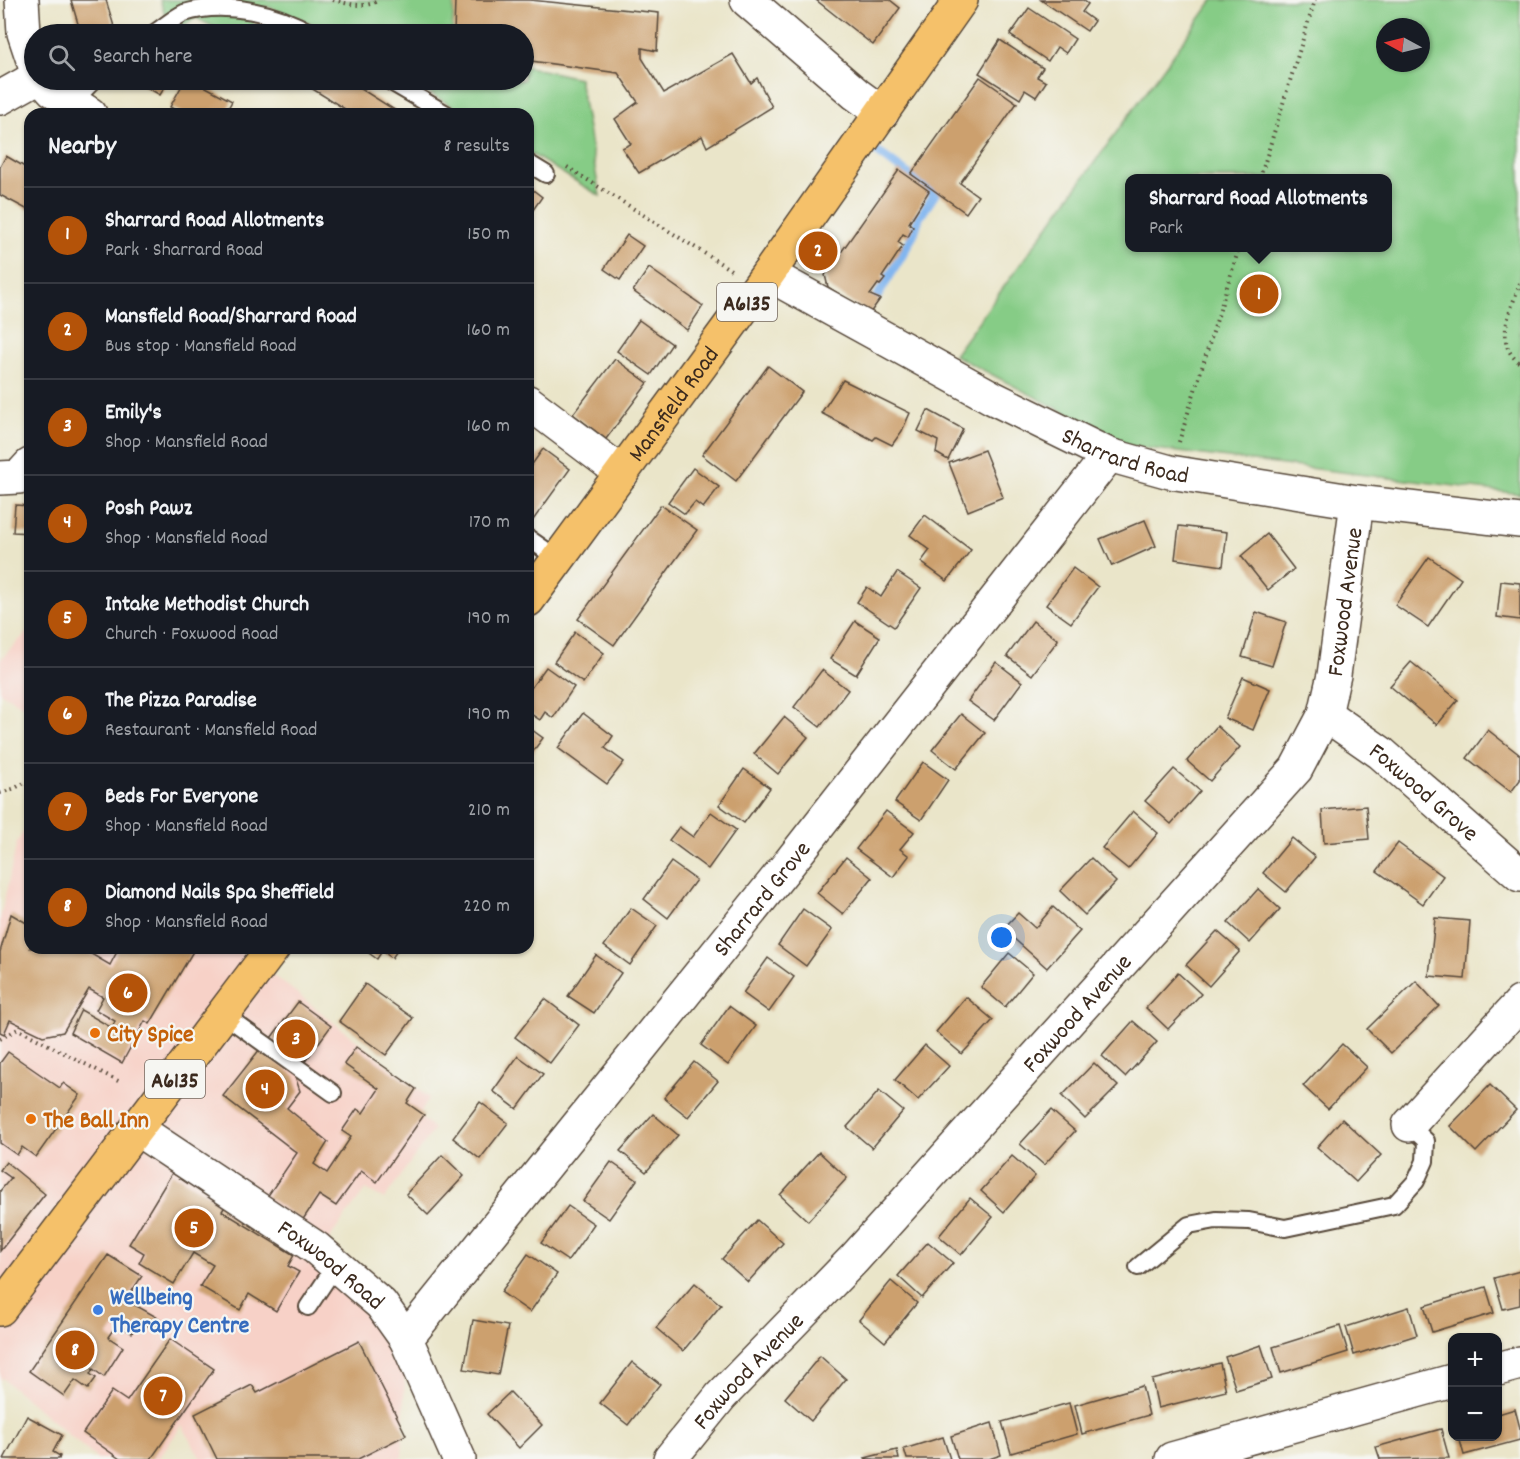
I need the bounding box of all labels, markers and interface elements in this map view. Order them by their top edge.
north arrow [1376,18,1430,72]
search box [24,24,534,90]
icon: search [45,41,78,74]
text: Search here [93,42,192,73]
text: Nearby [48,129,116,166]
text: 8 results [444,133,510,161]
popup [1125,174,1392,252]
text: Sharrard Road Allotments [1149,184,1368,215]
text: Sharrard Road Allotments [105,206,324,237]
text: Park [1149,215,1183,243]
text: 1 [65,221,70,249]
text: 150 m [467,221,510,249]
pin: 2 [798,228,838,274]
text: Park · Sharrard Road [105,237,263,265]
pin: 1 [1240,272,1278,316]
road number: A6135 [717,283,777,321]
text: Mansfield Road/Sharrard Road [105,302,357,333]
text: 2 [63,317,72,345]
text: 160 m [467,317,510,345]
text: Bus stop · Mansfield Road [105,333,297,361]
street label: Mansfield Road [621,341,729,470]
text: Emily's [105,398,162,429]
text: 3 [63,413,72,441]
text: 160 m [467,413,510,441]
street label: Sharrard Road [1055,420,1191,495]
text: Shop · Mansfield Road [105,429,268,457]
text: Posh Pawz [105,494,192,525]
text: 4 [63,509,72,537]
text: 170 m [469,509,510,537]
text: Shop · Mansfield Road [105,525,268,553]
street label: Foxwood Avenue [1320,526,1373,679]
text: Intake Methodist Church [105,590,309,621]
text: 5 [63,605,72,633]
text: 190 m [467,605,510,633]
text: Church · Foxwood Road [105,621,278,649]
text: The Pizza Paradise [105,686,257,717]
text: 6 [63,701,72,729]
text: 190 m [467,701,510,729]
text: Restaurant · Mansfield Road [105,717,317,745]
street label: Foxwood Grove [1361,736,1485,851]
text: Beds For Everyone [105,782,258,813]
text: 7 [64,797,71,825]
text: 210 m [468,797,510,825]
text: Shop · Mansfield Road [105,813,268,841]
street label: Sharrard Grove [706,835,820,965]
text: Diamond Nails Spa Sheffield [105,878,334,909]
text: 8 [63,893,72,921]
text: 220 m [463,893,510,921]
text: Shop · Mansfield Road [105,909,268,937]
your location [987,923,1016,952]
street label: Foxwood Avenue [1016,948,1141,1081]
pin: 6 [108,970,148,1016]
pin: 3 [276,1016,316,1062]
place label: City Spice [107,1019,194,1053]
marker: City Spice [88,1026,102,1040]
road number: A6135 [145,1060,205,1098]
pin: 4 [246,1066,284,1112]
place label: The Ball Inn [43,1105,149,1139]
marker: The Ball Inn [24,1112,38,1126]
pin: 5 [174,1206,214,1250]
street label: Foxwood Road [270,1213,391,1320]
place label: Wellbeing Therapy Centre [110,1282,250,1344]
marker: Wellbeing Therapy Centre [91,1303,105,1317]
street label: Foxwood Avenue [686,1306,813,1438]
pin: 8 [56,1328,94,1372]
map controls [1448,1333,1502,1441]
button: + [1448,1333,1502,1387]
pin: 7 [144,1374,182,1418]
button: − [1448,1387,1502,1441]

